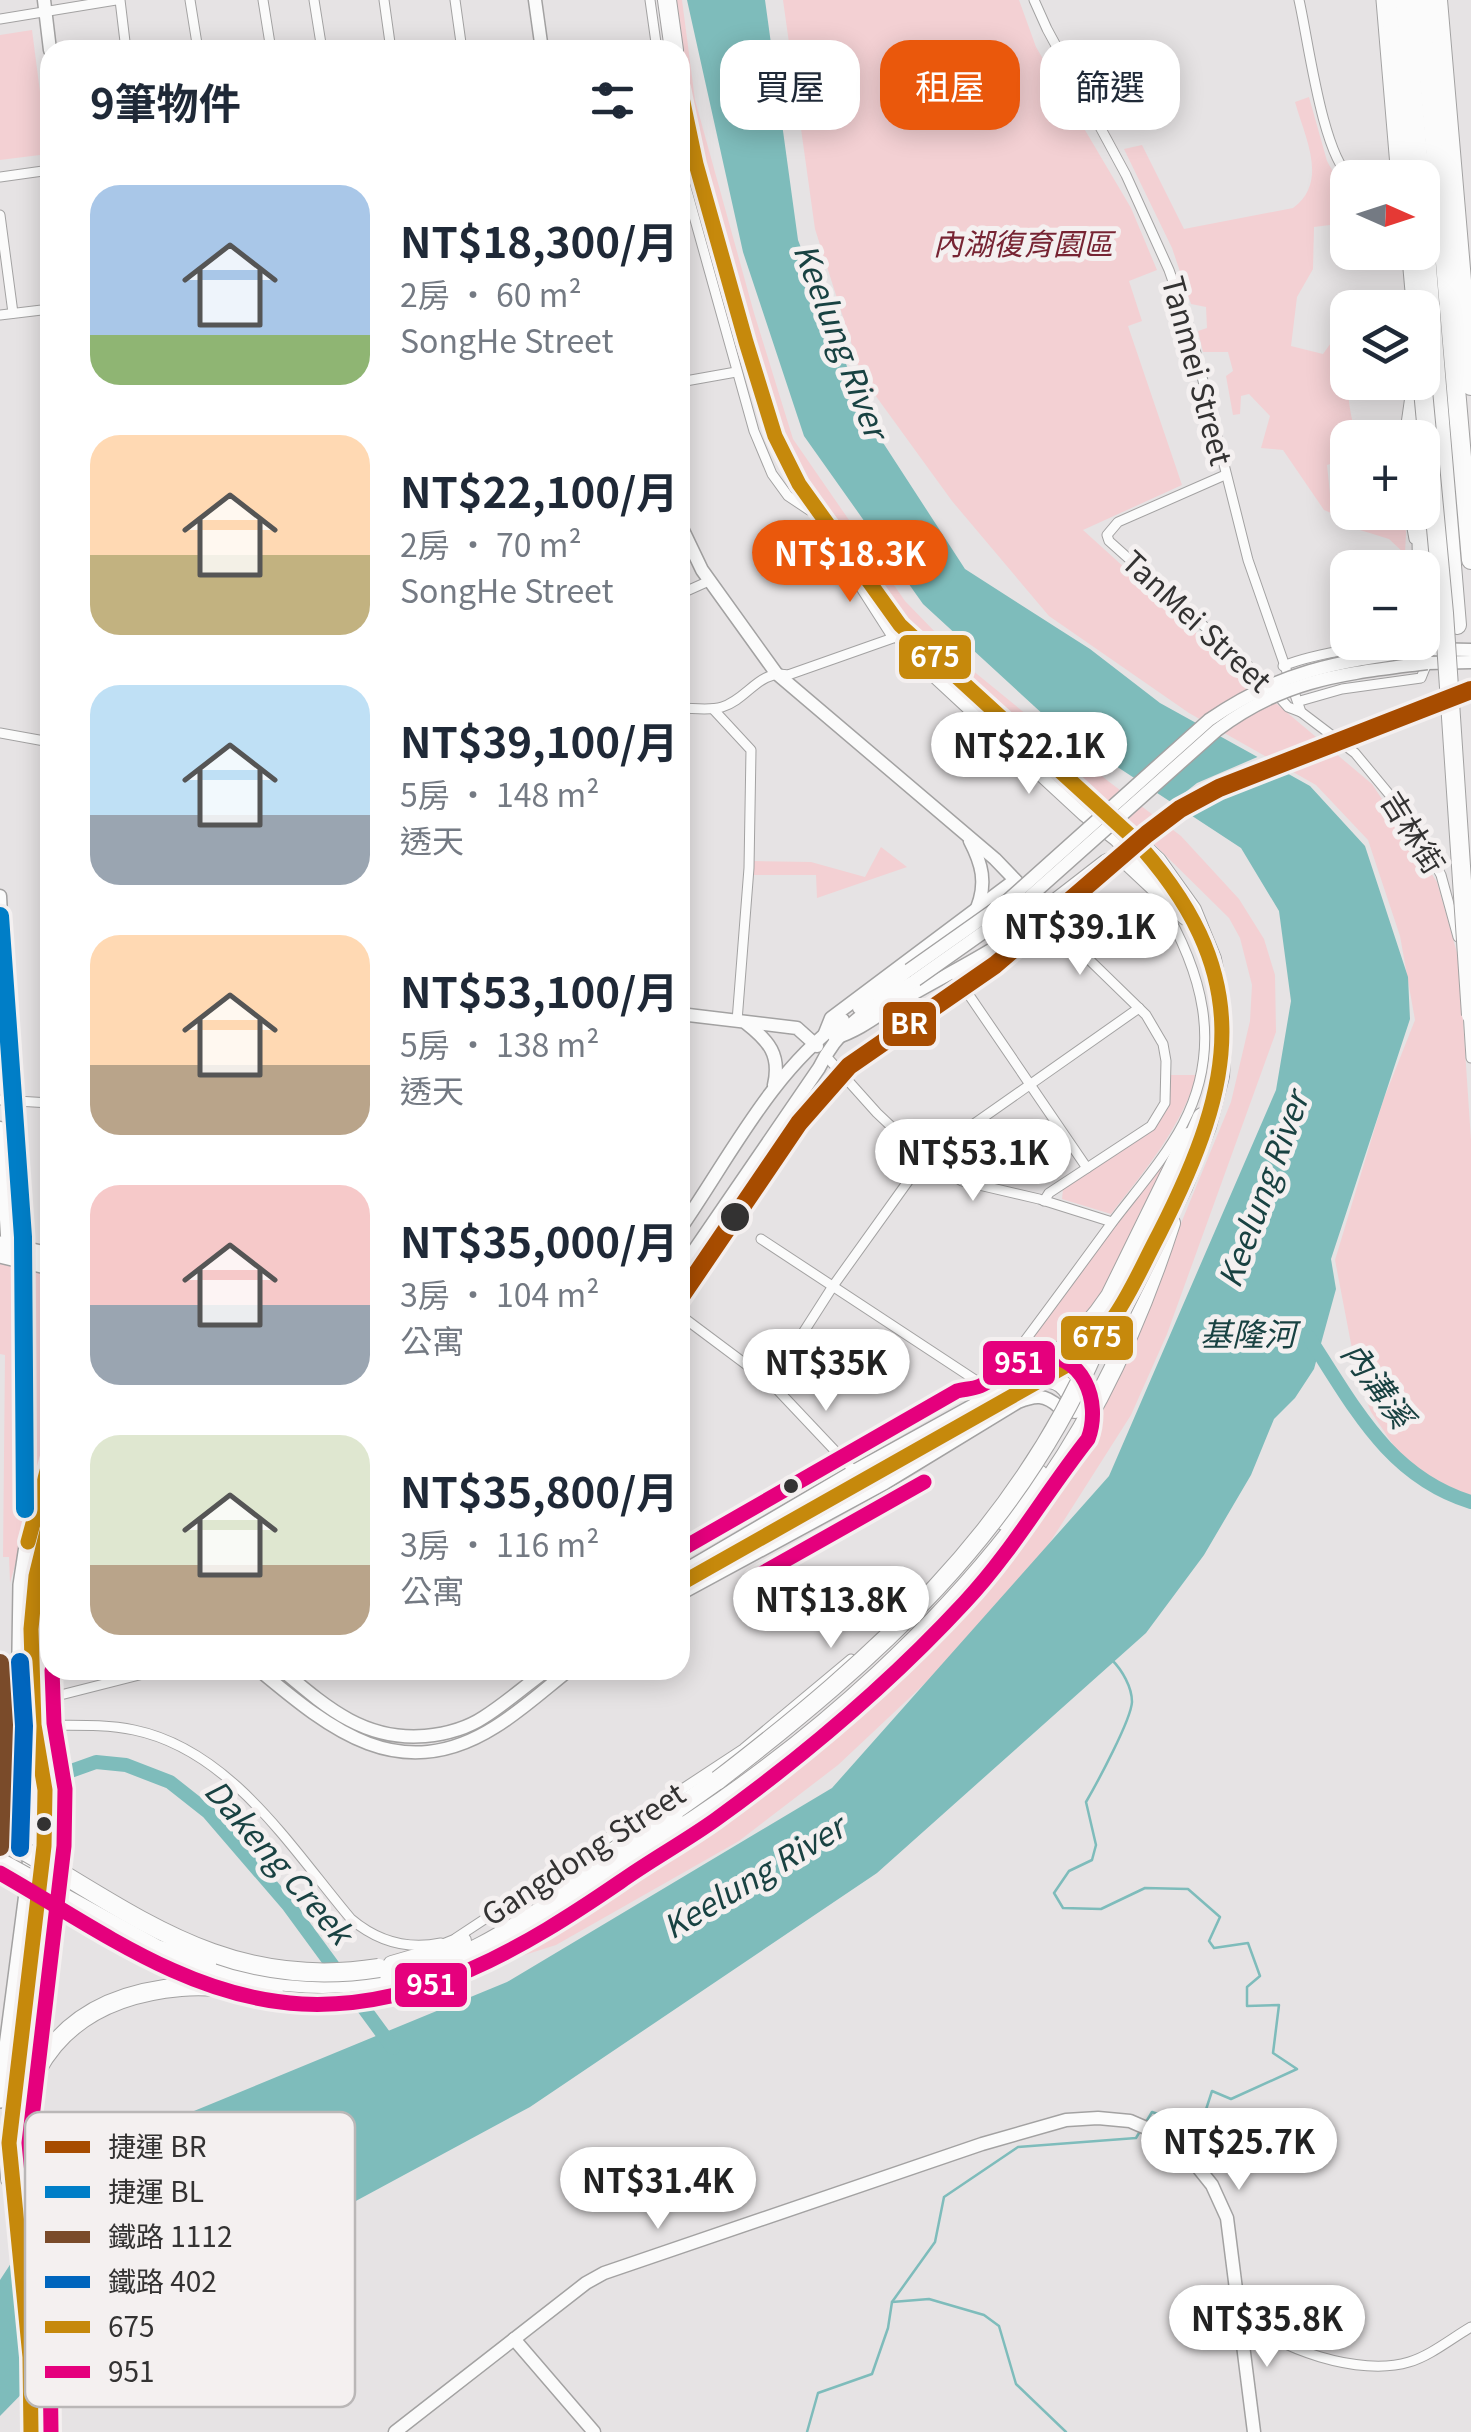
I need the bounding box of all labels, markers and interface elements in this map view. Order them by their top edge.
chip: 買屋 [720,40,860,130]
chip: 租屋 [880,40,1020,130]
chip: 篩選 [1040,40,1180,130]
text: 9筆物件 [90,70,241,131]
icon: filters [585,73,640,128]
north arrow [1330,160,1440,270]
map controls [1330,160,1440,660]
text: NT$18,300/月 [400,209,678,270]
park label: 內湖復育園區 [933,220,1117,264]
icon: home [170,225,290,345]
water label: Keelung River [785,236,903,448]
text: 2房 · 60 m² [400,270,582,316]
street label: Tanmei Street [1153,271,1245,469]
button: layers [1330,290,1440,400]
text: SongHe Street [400,316,613,362]
button: + [1330,420,1440,530]
text: NT$22,100/月 [400,459,678,520]
icon: home [170,475,290,595]
text: 2房 · 70 m² [400,520,582,566]
pin: NT$18.3K [747,520,953,605]
text: NT$18.3K [774,529,926,575]
street label: TanMei Street [1113,539,1283,701]
button: − [1330,550,1440,660]
text: SongHe Street [400,566,613,612]
line badge: 675 [897,633,973,681]
text: 675 [910,635,960,675]
text: NT$39,100/月 [400,709,678,770]
pin: NT$22.1K [926,712,1132,797]
text: NT$22.1K [953,721,1105,767]
icon: home [170,725,290,845]
text: 5房 · 148 m² [400,770,599,816]
street label: 吉林街 [1372,782,1457,881]
text: 透天 [400,816,464,862]
pin: NT$39.1K [977,893,1183,978]
text: NT$39.1K [1004,902,1156,948]
text: NT$53,100/月 [400,959,678,1020]
icon: home [170,975,290,1095]
line badge: BR [881,1000,938,1048]
text: BR [890,1002,928,1042]
text: 5房 · 138 m² [400,1020,599,1066]
text: 透天 [400,1066,464,1112]
water label: Keelung River [1205,1081,1319,1293]
pin: NT$53.1K [870,1119,1076,1204]
text: NT$53.1K [897,1128,1049,1174]
unlabelled marker [718,1200,752,1234]
text: NT$35,000/月 [400,1209,678,1270]
icon: home [170,1225,290,1345]
text: 3房 · 104 m² [400,1270,599,1316]
water label: 基隆河 [1200,1309,1302,1355]
line badge: 675 [1059,1314,1135,1362]
text: 675 [1072,1315,1122,1355]
text: 公寓 [400,1316,464,1362]
pin: NT$35K [745,1329,907,1414]
water label: 內溝溪 [1333,1331,1429,1439]
text: NT$35K [765,1338,887,1384]
line badge: 951 [981,1339,1057,1387]
text: 951 [994,1341,1044,1381]
text: NT$35,800/月 [400,1459,678,1520]
icon: home [170,1475,290,1595]
unlabelled marker [781,1476,801,1496]
text: 3房 · 116 m² [400,1520,599,1566]
text: 公寓 [400,1566,464,1612]
pin: NT$13.8K [728,1566,934,1651]
text: NT$13.8K [755,1575,907,1621]
water label: Dakeng Creek [196,1768,367,1955]
street label: Gangdong Street [472,1770,693,1935]
water label: Keelung River [653,1801,856,1948]
unlabelled marker [34,1814,54,1834]
line badge: 951 [393,1961,469,2009]
text: 951 [406,1963,456,2003]
pin: NT$25.7K [1136,2108,1342,2193]
legend [25,2112,355,2407]
text: NT$25.7K [1163,2117,1315,2163]
text: 捷運 BR [108,2125,206,2165]
pin: NT$31.4K [555,2147,761,2232]
text: NT$31.4K [582,2156,734,2202]
text: 捷運 BL [108,2170,204,2210]
text: 鐵路 1112 [108,2215,232,2255]
text: 鐵路 402 [108,2260,217,2300]
pin: NT$35.8K [1164,2285,1370,2370]
text: NT$35.8K [1191,2294,1343,2340]
text: 675 [108,2305,155,2345]
text: 951 [108,2350,155,2390]

